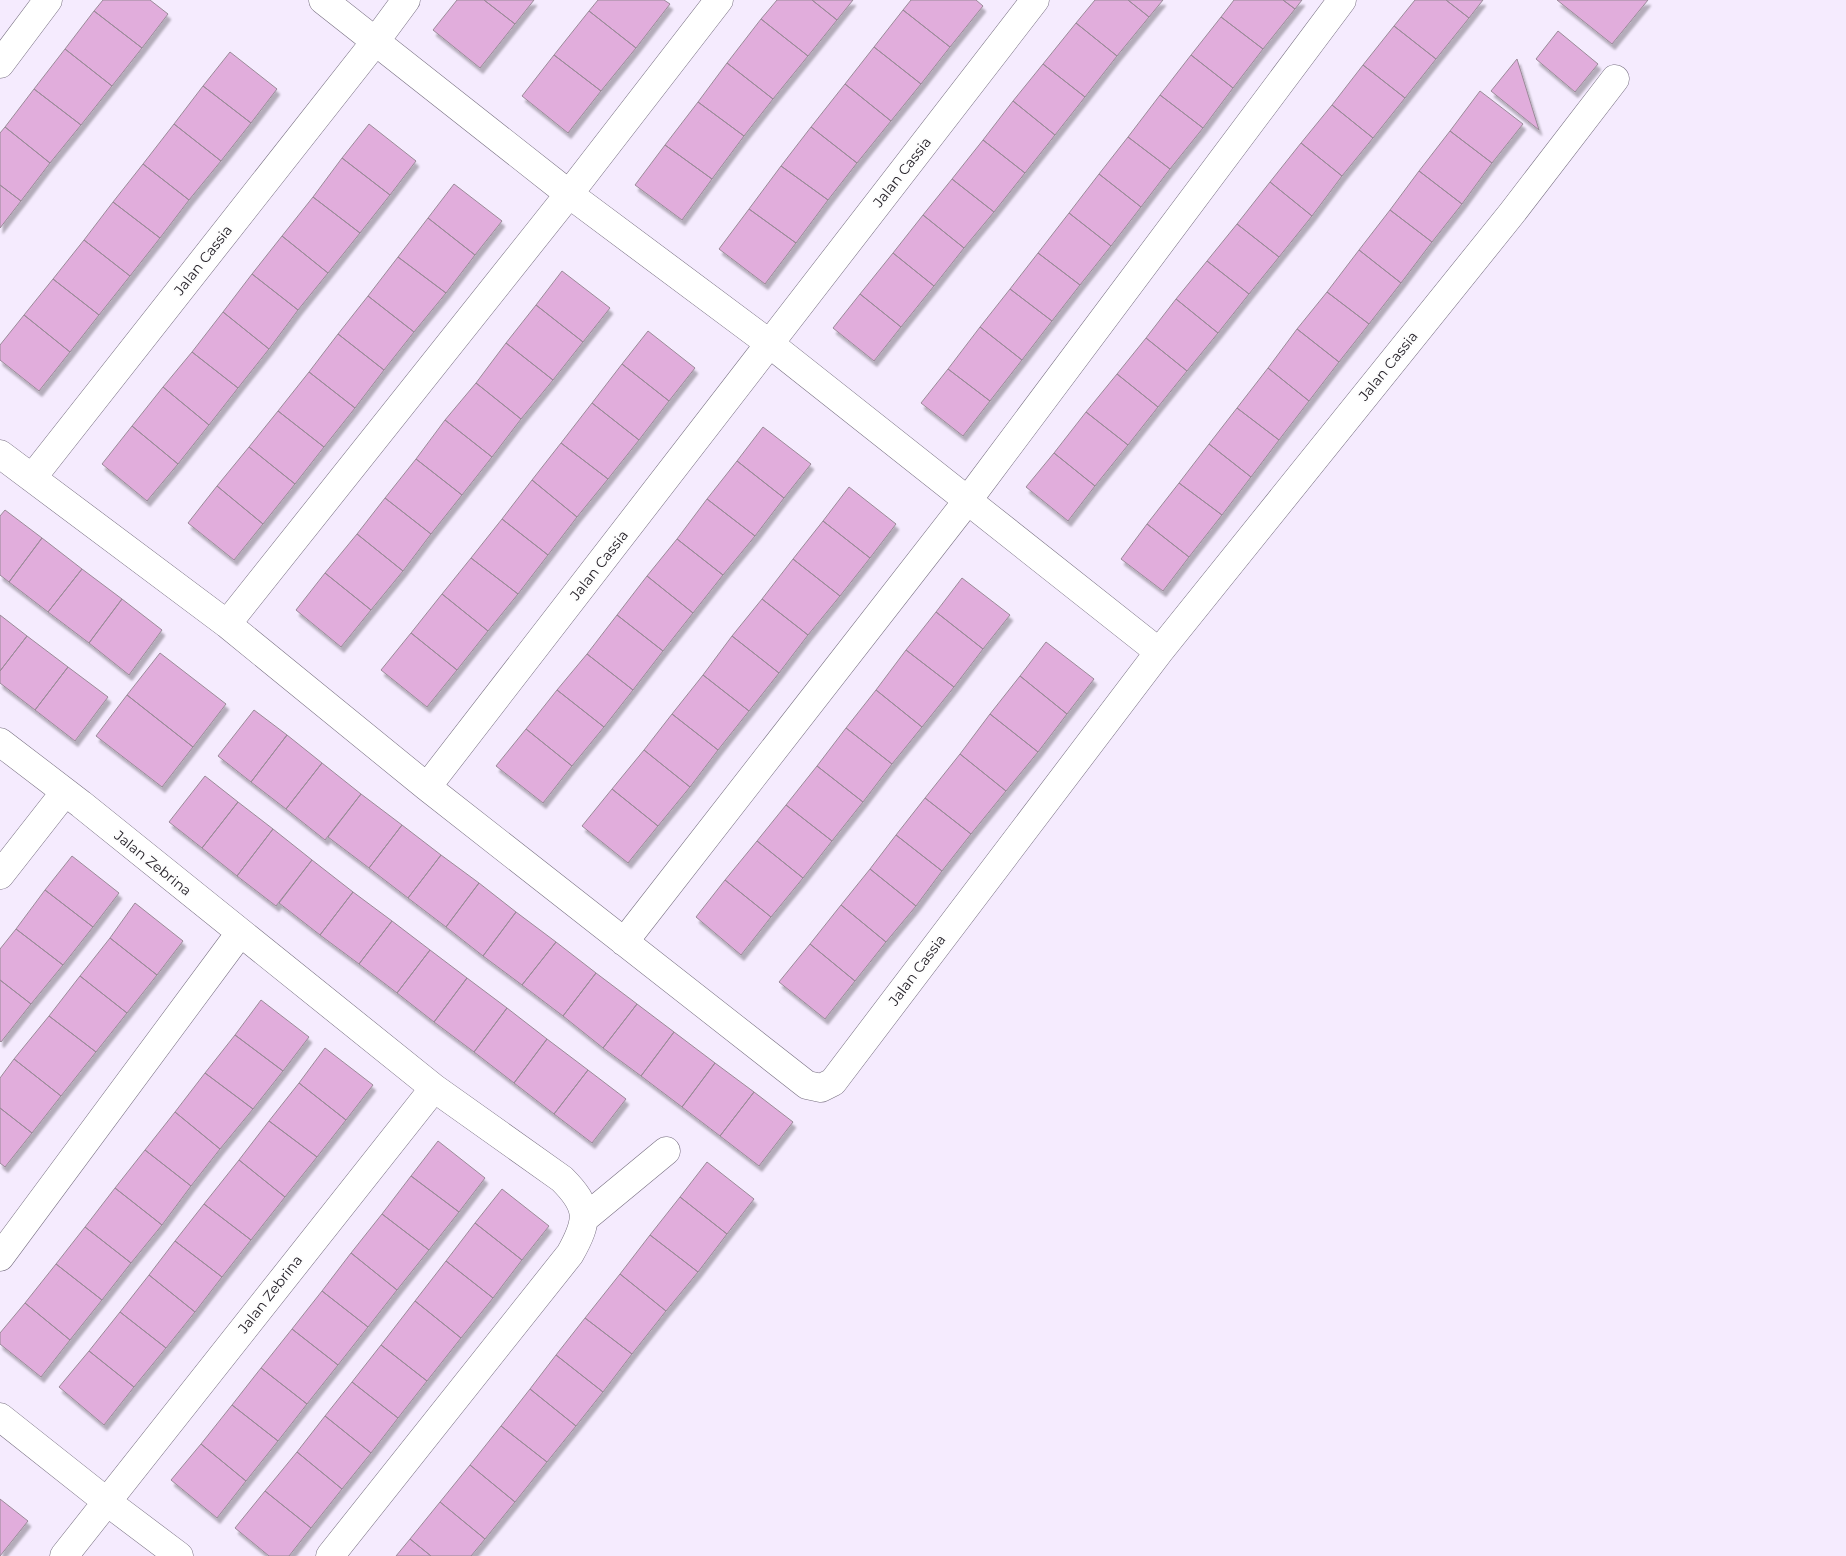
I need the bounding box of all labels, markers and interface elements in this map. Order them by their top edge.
street label: Jalan Cassia [868,133,935,212]
street label: Jalan Cassia [169,221,236,300]
street label: Jalan Cassia [1354,328,1421,405]
street label: Jalan Cassia [565,526,632,605]
street label: Jalan Zebrina [110,826,195,900]
street label: Jalan Cassia [884,931,950,1010]
street label: Jalan Zebrina [233,1251,306,1337]

